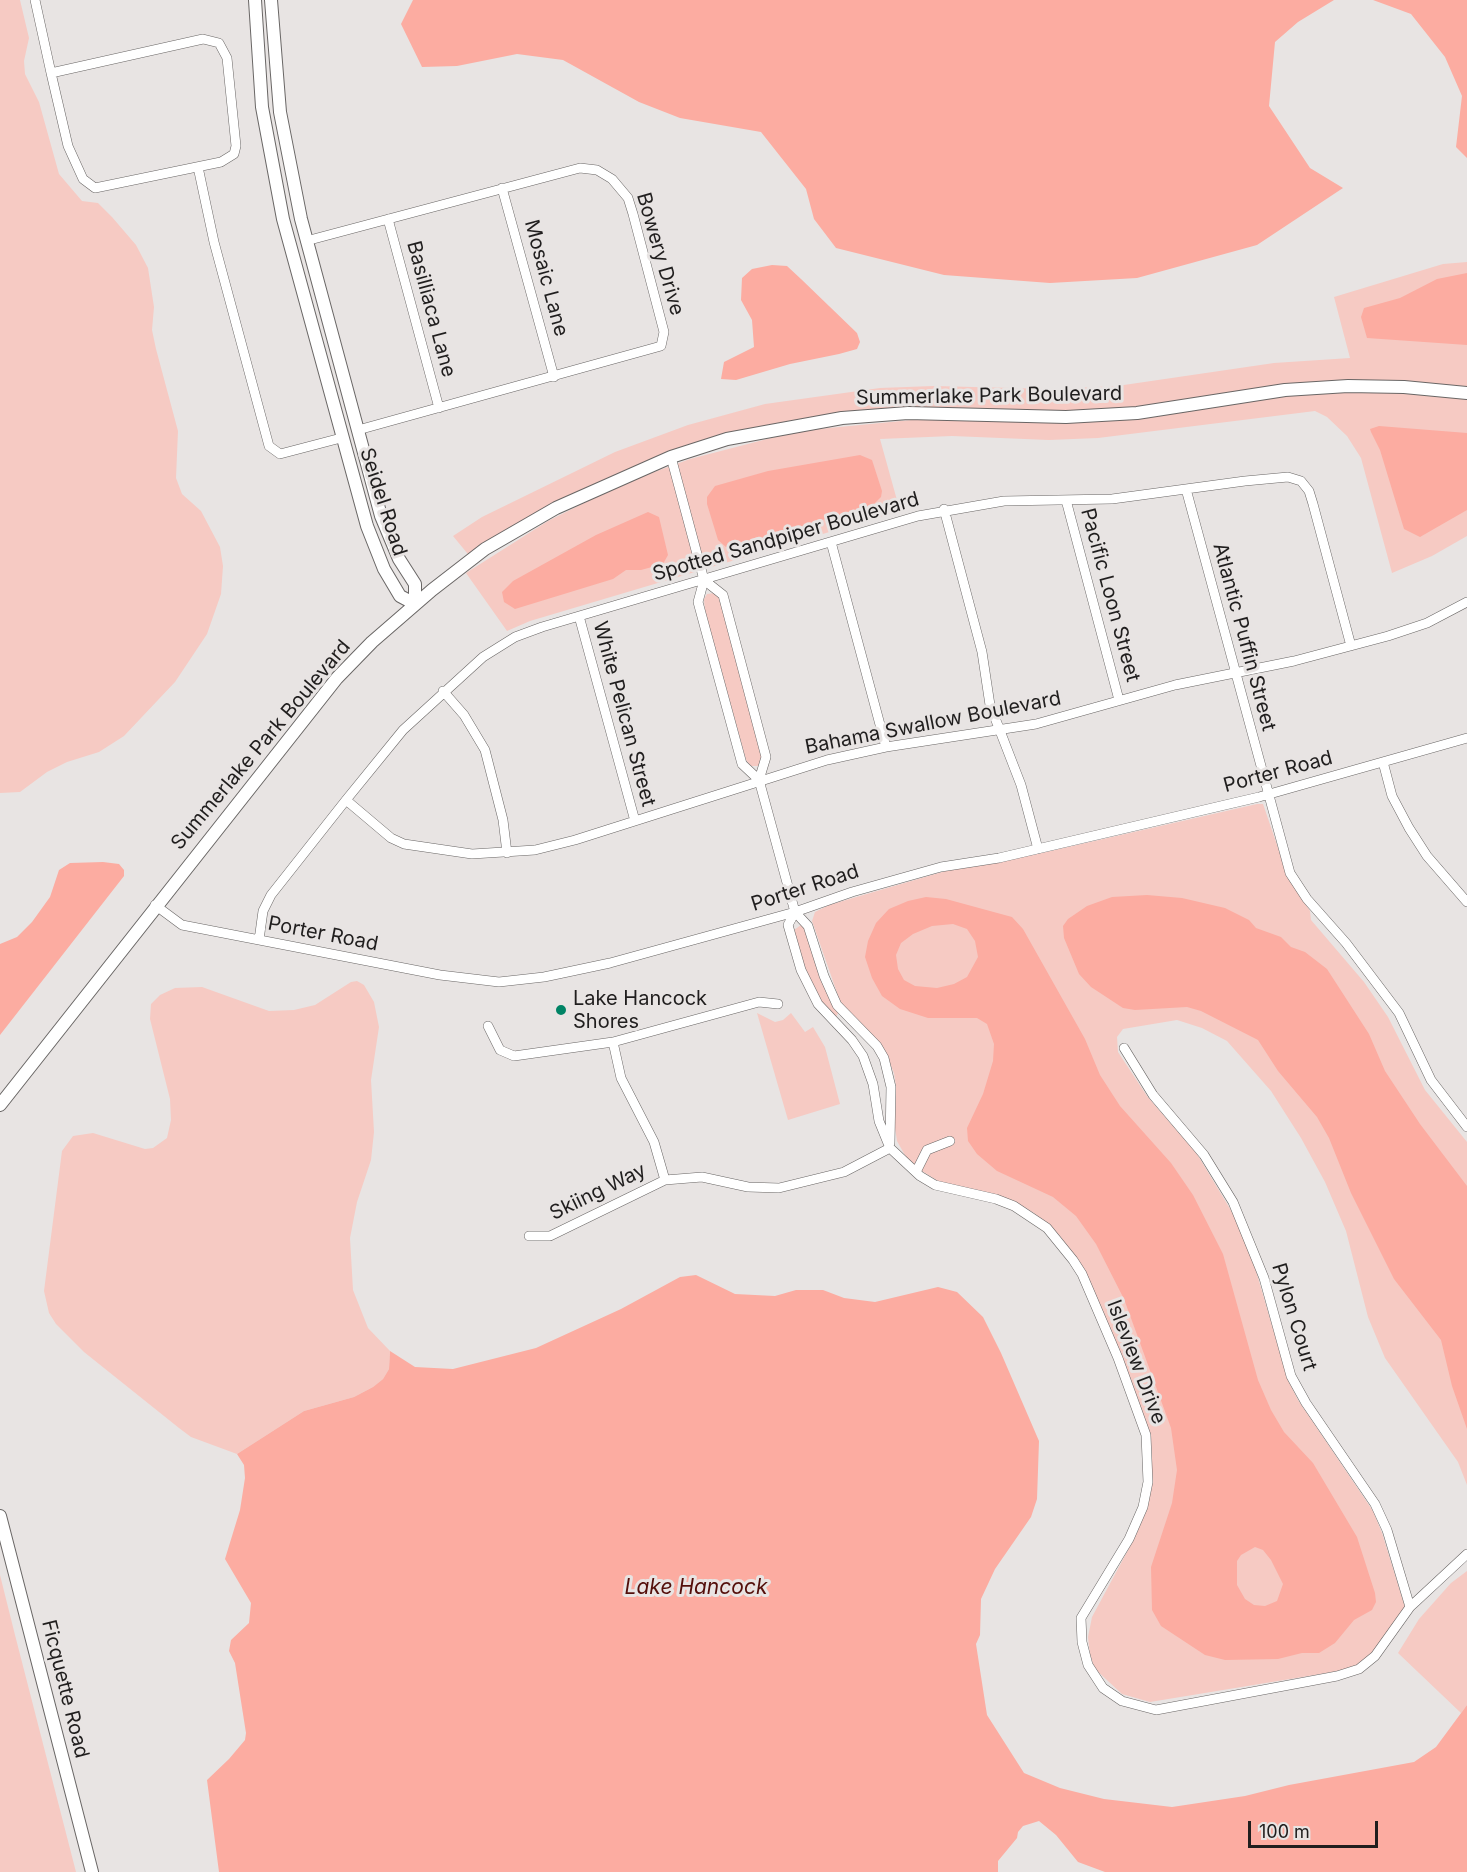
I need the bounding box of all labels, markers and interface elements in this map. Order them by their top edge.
street label: Bowery Drive [631,190,689,318]
street label: Mosaic Lane [519,217,573,339]
street label: Basilliaca Lane [401,238,461,380]
street label: Summerlake Park Boulevard [856,382,1122,410]
street label: Seidel Road [354,445,412,559]
street label: Spotted Sandpiper Boulevard [650,487,922,587]
street label: Pacific Loon Street [1075,506,1145,684]
street label: Atlantic Puffin Street [1207,540,1281,734]
street label: White Pelican Street [588,619,660,809]
street label: Summerlake Park Boulevard [166,635,356,855]
street label: Bahama Swallow Boulevard [803,686,1063,760]
street label: Porter Road [1221,746,1335,798]
street label: Porter Road [748,859,862,917]
street label: Porter Road [266,912,380,956]
place label: Lake Hancock Shores [573,987,707,1034]
marker: Lake Hancock Shores [554,1003,568,1017]
street label: Skiing Way [546,1158,650,1226]
street label: Pylon Court [1266,1260,1322,1374]
street label: Isleview Drive [1101,1297,1171,1427]
water label: Lake Hancock [625,1575,767,1601]
street label: Ficquette Road [36,1617,94,1761]
scale bar [1251,1809,1382,1847]
text: 100 m [1259,1821,1310,1842]

